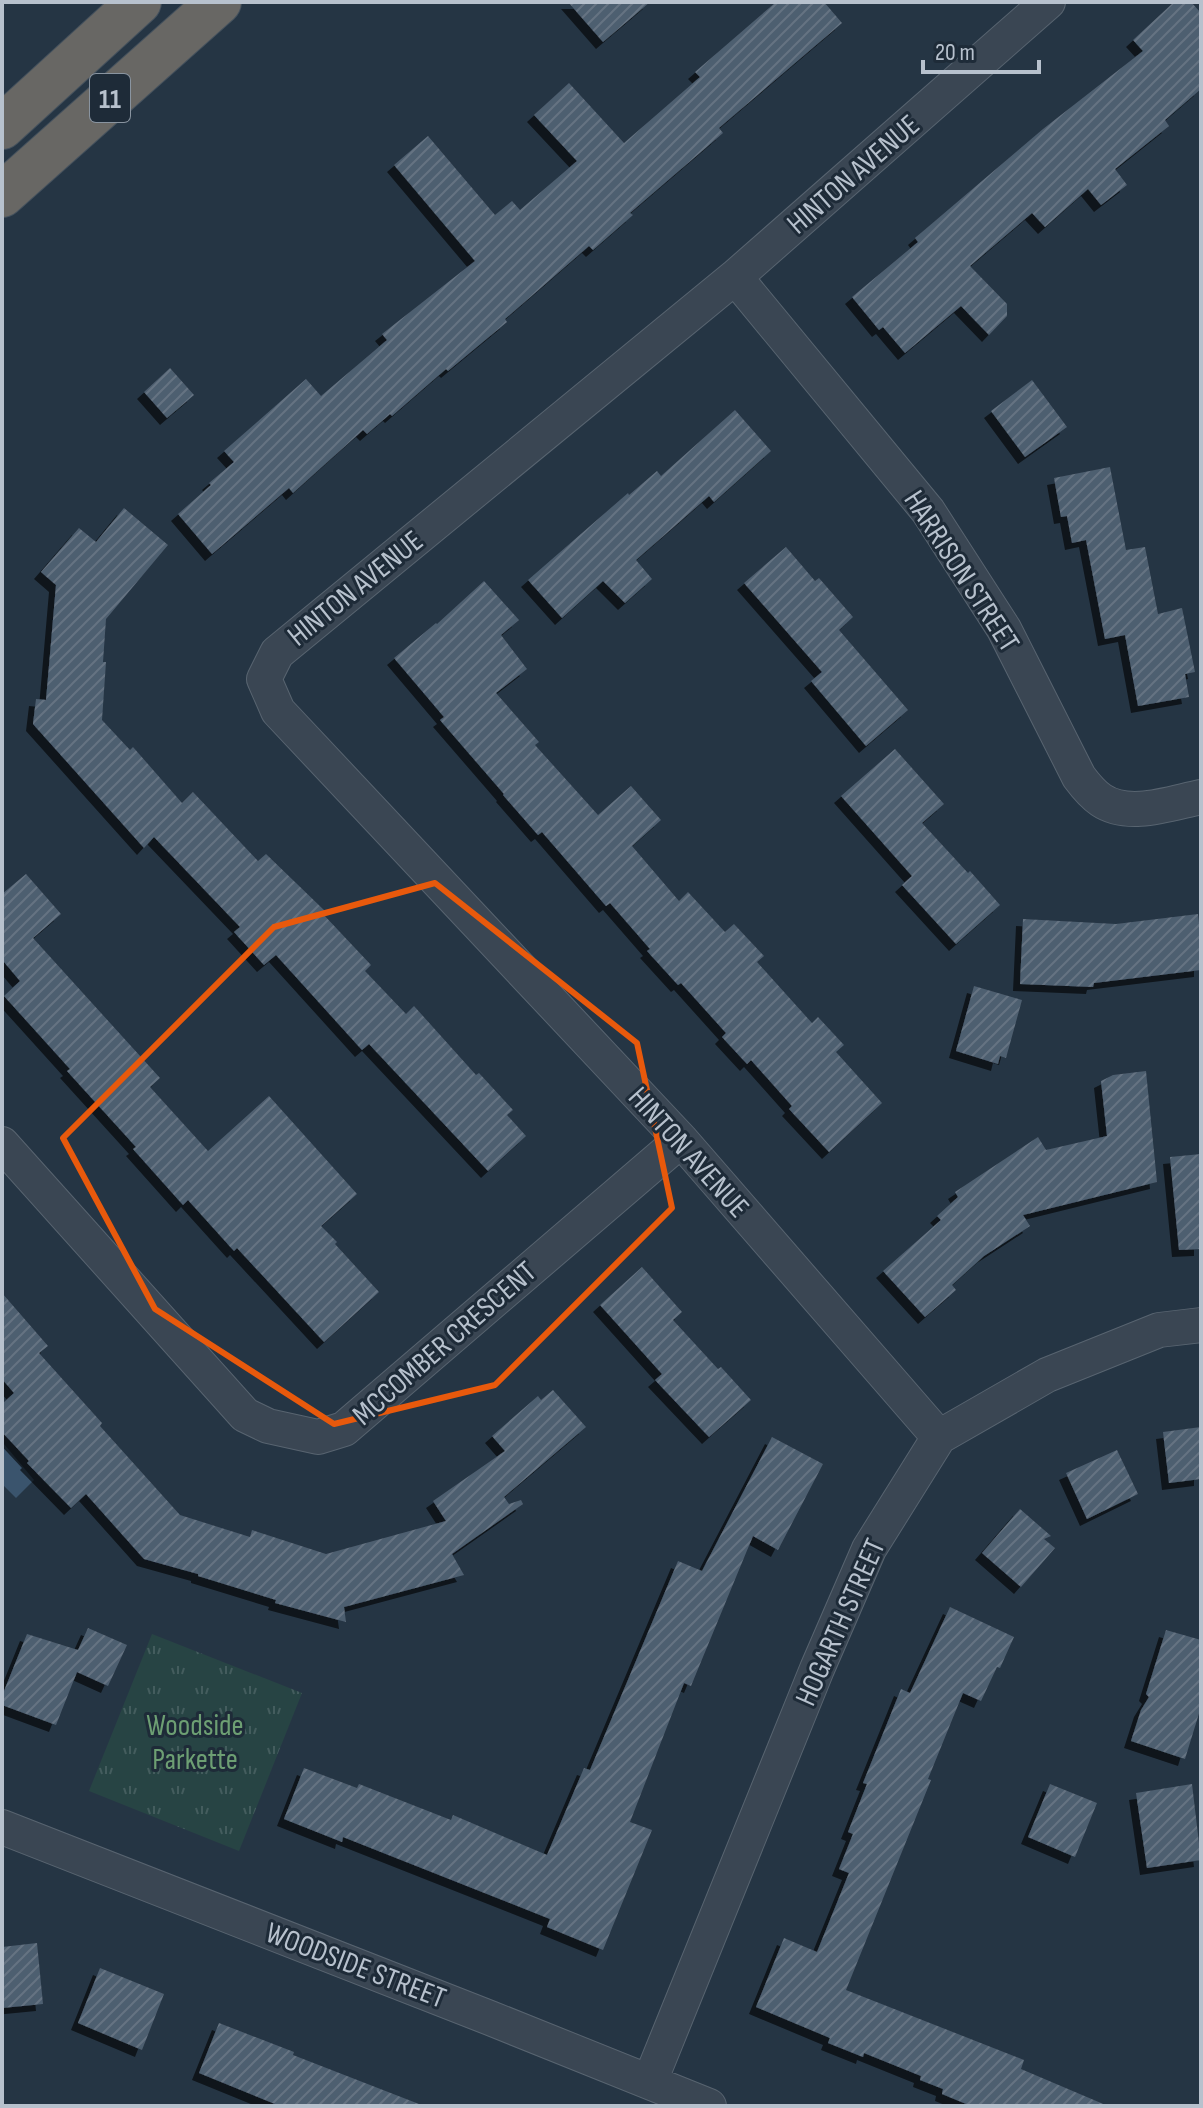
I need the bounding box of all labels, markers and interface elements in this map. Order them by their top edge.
scale bar [923,24,1039,74]
text: 20 m [935,38,975,67]
road number: 11 [90,74,130,122]
street label: HINTON AVENUE [780,108,927,242]
street label: HARRISON STREET [896,484,1027,659]
street label: HINTON AVENUE [281,523,430,654]
street label: HINTON AVENUE [620,1080,756,1225]
street label: MCCOMBER CRESCENT [346,1254,544,1433]
street label: HOGARTH STREET [788,1533,894,1712]
park label: Woodside Parkette [146,1708,244,1778]
street label: WOODSIDE STREET [261,1915,451,2017]

